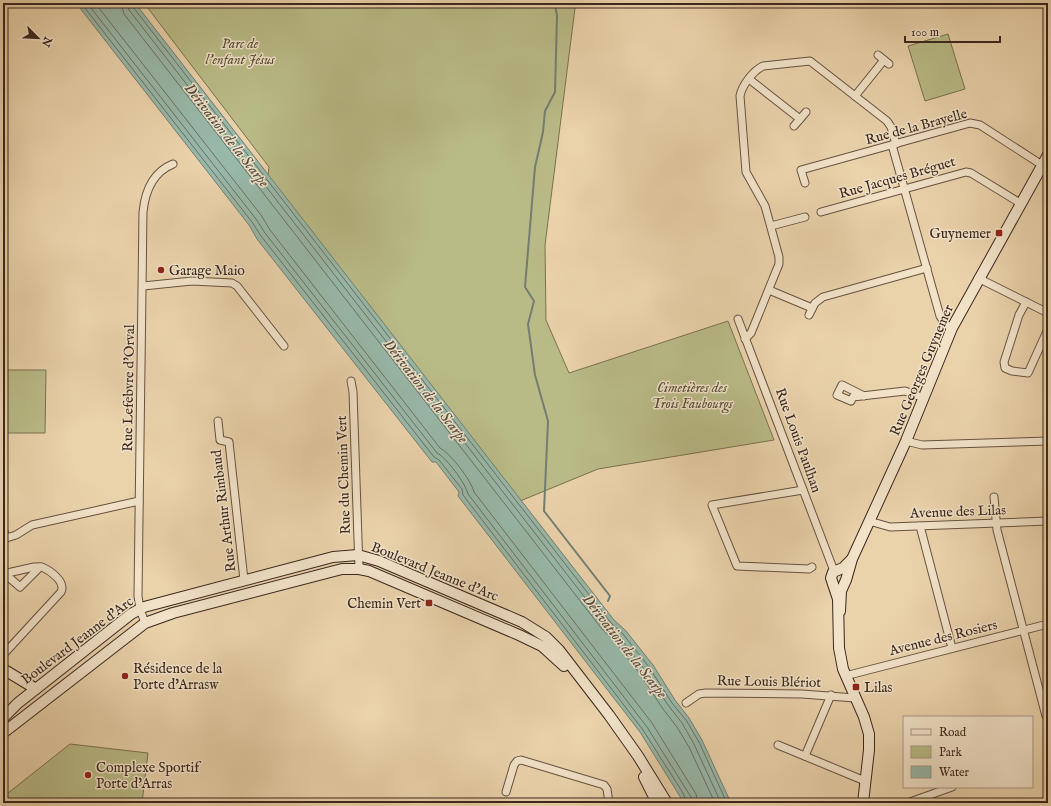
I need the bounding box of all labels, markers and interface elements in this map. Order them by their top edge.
north arrow [18,18,58,58]
scale bar [905,18,1000,44]
text: 100 m [911,25,939,40]
text: N [38,34,55,49]
park label: Parc de l'enfant Jésus [205,35,276,69]
water label: Dérivation de la Scarpe [180,79,273,191]
street label: Rue de la Brayelle [863,105,970,149]
street label: Rue Jacques Bréguet [837,153,958,203]
place label: Guynemer [930,225,991,243]
marker: Guynemer [994,228,1004,238]
place label: Garage Maio [169,262,245,280]
marker: Garage Maio [156,265,166,275]
street label: Rue Georges Guynemer [886,302,958,439]
street label: Rue Lefebvre d'Orval [119,324,139,452]
water label: Dérivation de la Scarpe [379,335,472,447]
park label: Cimetières des Trois Faubourgs [651,379,734,414]
street label: Rue Louis Paulhan [771,386,826,496]
street label: Rue du Chemin Vert [333,415,355,535]
street label: Rue Arthur Rimbaud [208,448,240,573]
street label: Avenue des Lilas [909,501,1006,523]
street label: Boulevard Jeanne d'Arc [368,538,501,606]
water label: Dérivation de la Scarpe [578,590,671,702]
street label: Boulevard Jeanne d'Arc [18,593,137,689]
place label: Chemin Vert [347,595,421,613]
marker: Chemin Vert [424,598,434,608]
street label: Avenue des Rosiers [886,616,999,660]
place label: Résidence de la Porte d'Arrasw [133,660,223,694]
marker: Résidence de la Porte d'Arrasw [120,671,130,681]
street label: Rue Louis Blériot [717,672,822,692]
place label: Lilas [864,679,893,697]
marker: Lilas [851,682,861,692]
legend [903,716,1033,788]
text: Road [939,725,967,740]
text: Park [939,745,962,760]
place label: Complexe Sportif Porte d'Arras [96,759,202,793]
text: Water [939,765,970,780]
marker: Complexe Sportif Porte d'Arras [83,770,93,780]

